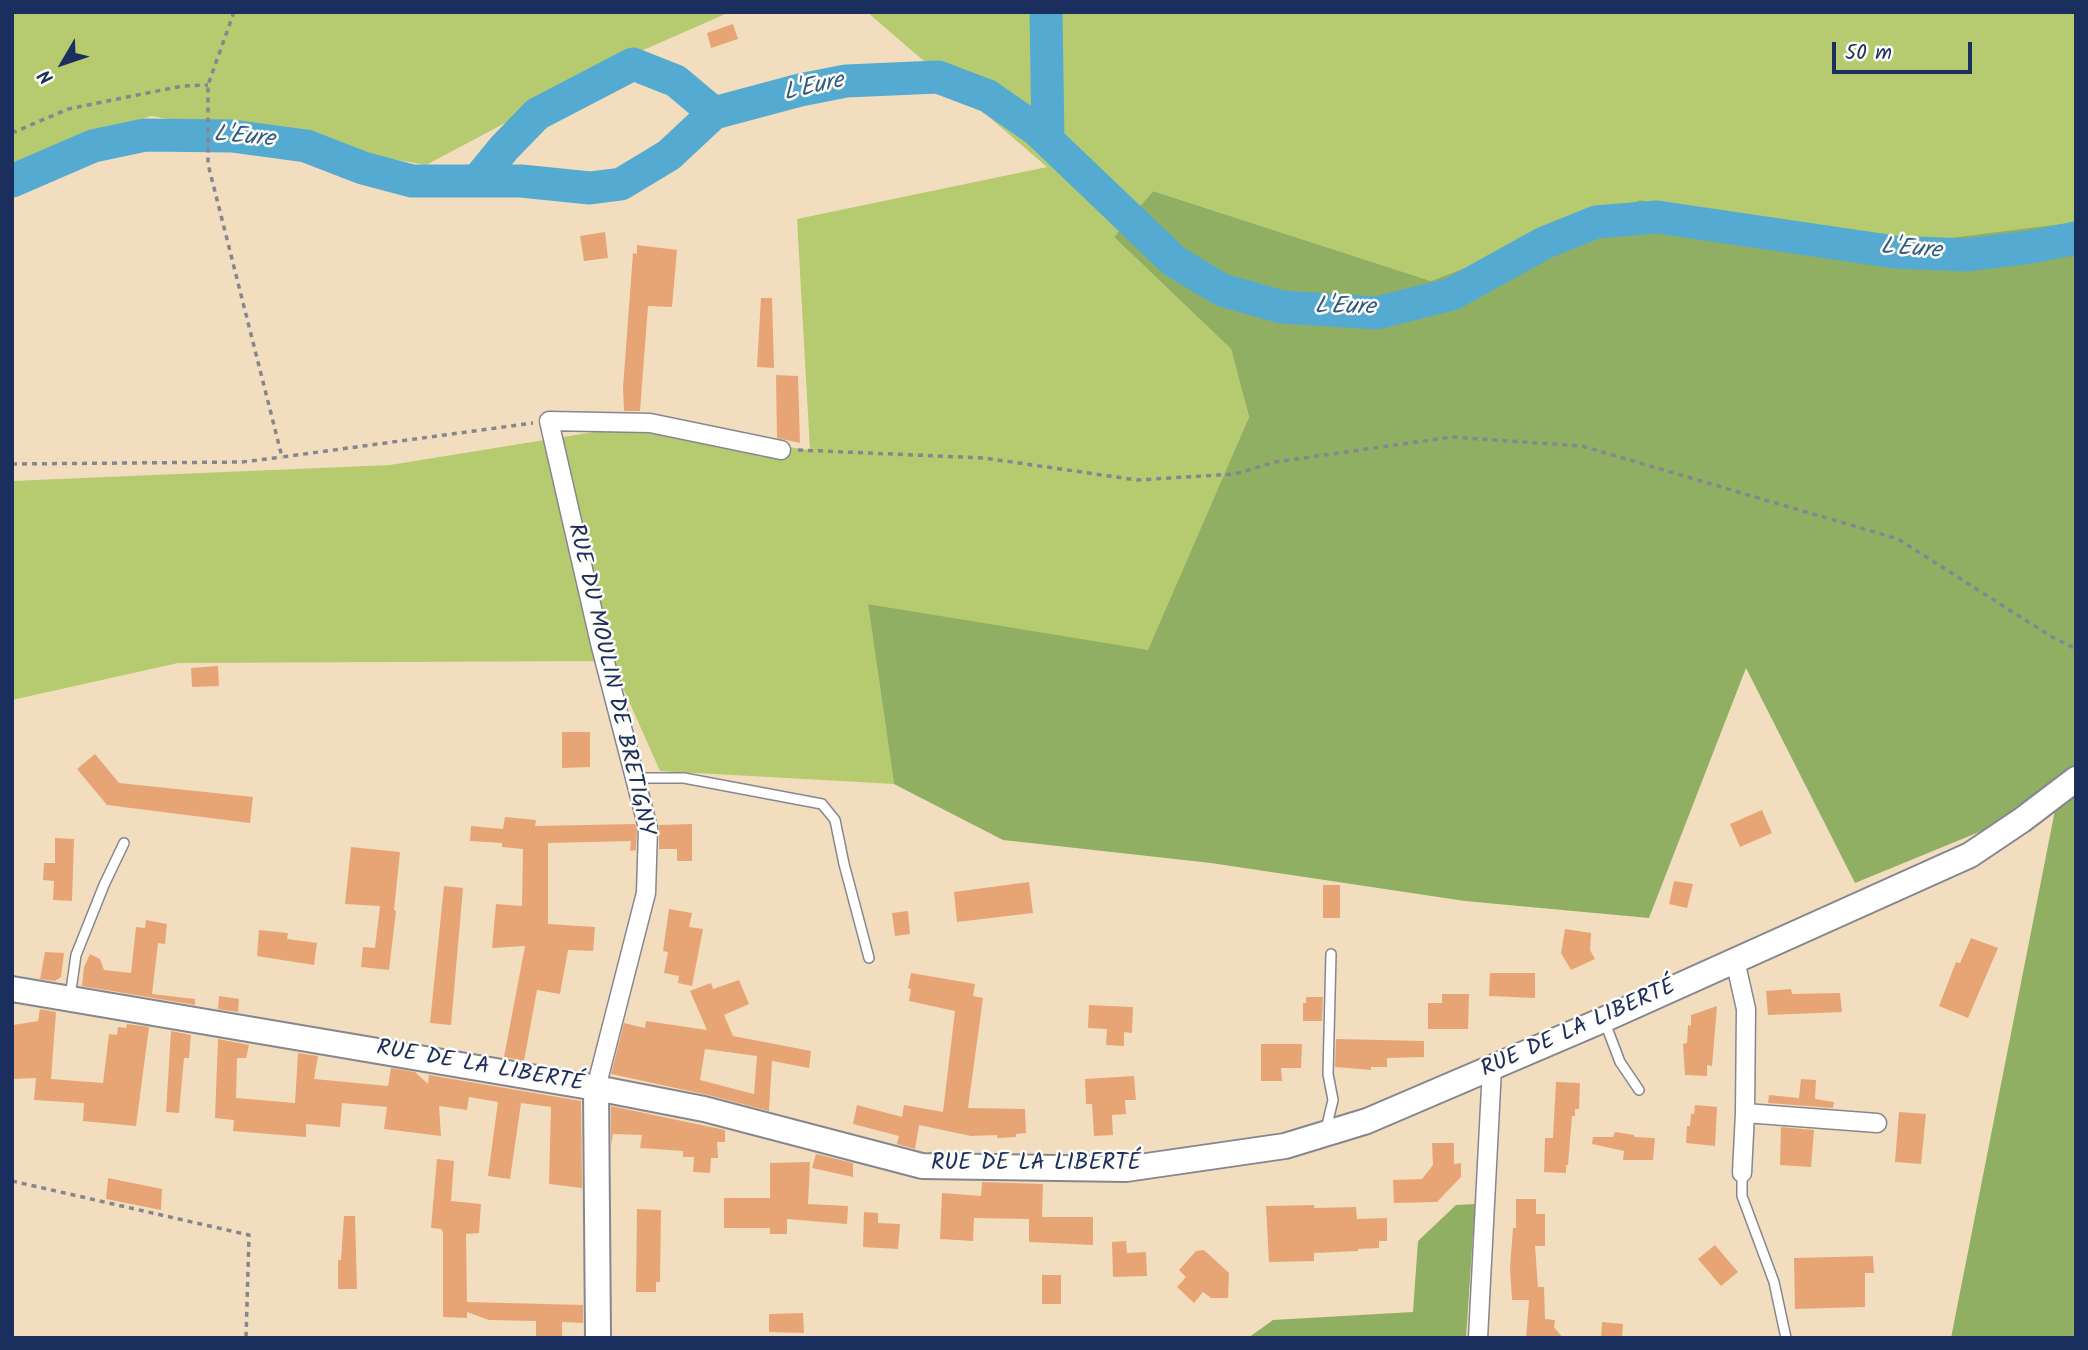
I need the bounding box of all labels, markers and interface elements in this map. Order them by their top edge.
north arrow [28,28,98,98]
scale bar [1836,28,1976,72]
text: 50 m [1845,37,1892,70]
text: N [31,62,62,90]
water label: L'Eure [781,68,847,110]
water label: L'Eure [212,122,276,156]
water label: L'Eure [1880,235,1942,267]
water label: L'Eure [1314,294,1376,324]
street label: RUE DU MOULIN DE BRETIGNY [560,521,658,839]
street label: RUE DE LA LIBERTÉ [1477,975,1681,1085]
street label: RUE DE LA LIBERTÉ [374,1036,586,1100]
street label: RUE DE LA LIBERTÉ [931,1151,1141,1179]

